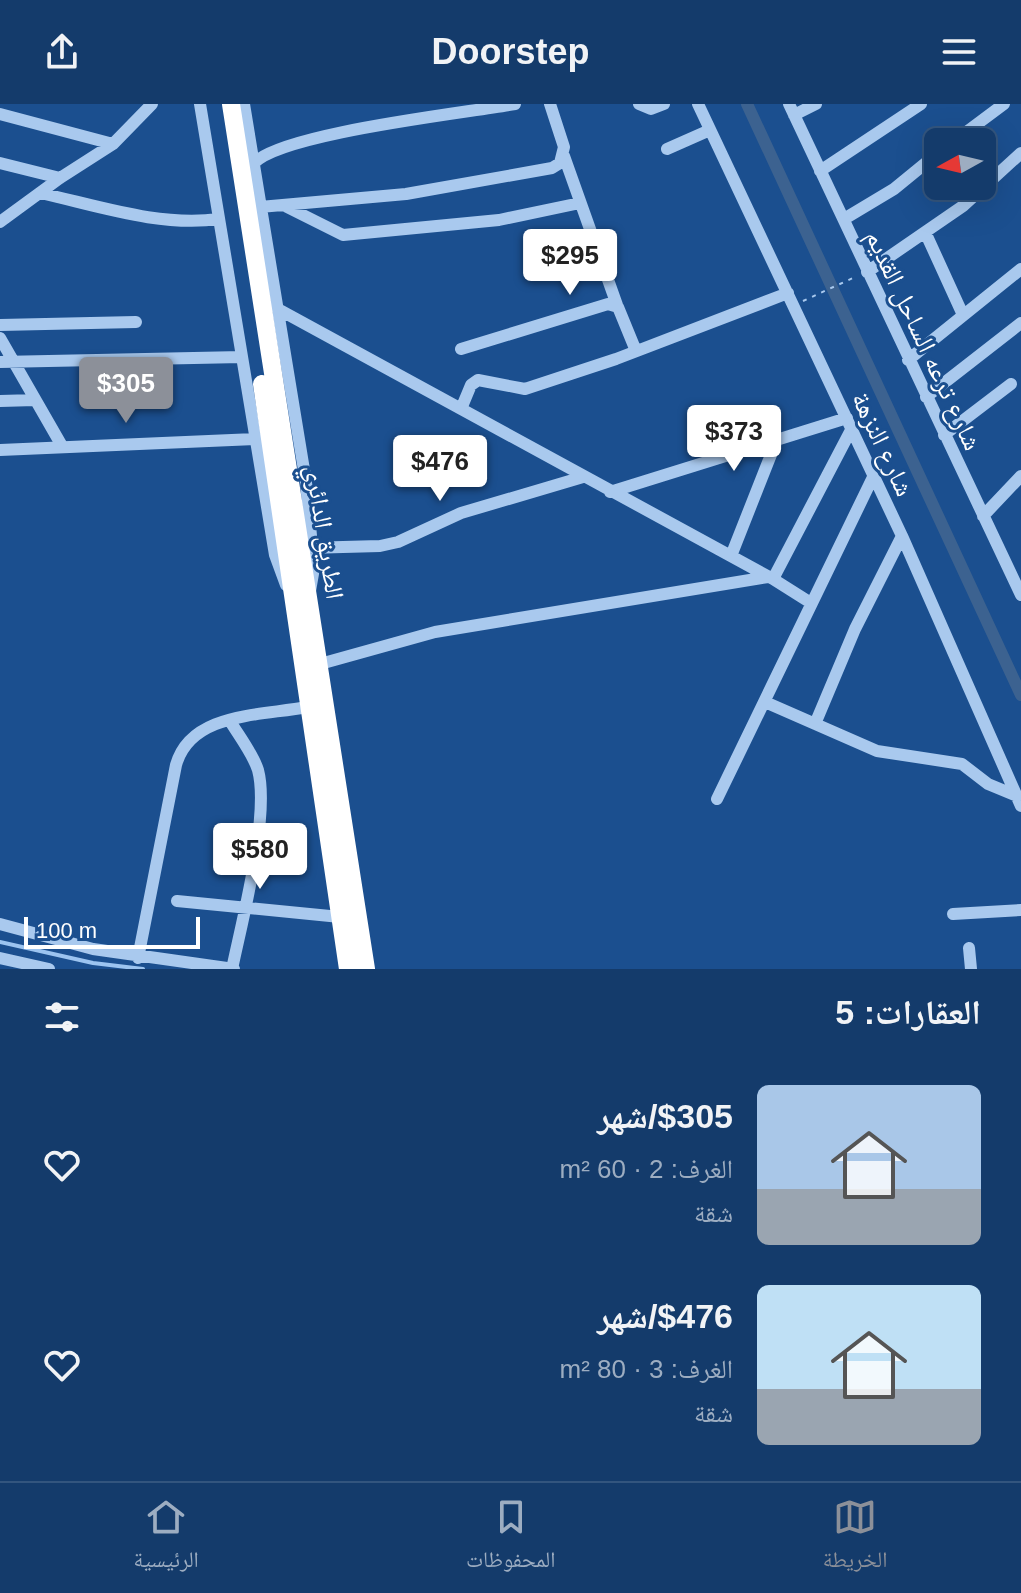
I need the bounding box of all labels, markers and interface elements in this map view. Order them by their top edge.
icon: share [40,30,84,74]
icon: menu [937,30,981,74]
text: Doorstep [432,31,590,72]
north arrow [924,128,996,200]
map controls [924,128,996,200]
street label: شارع ترعه الساحل القديم [858,225,988,456]
pin: $295 [523,229,617,297]
text: $295 [541,240,599,270]
pin: $305 [79,357,173,425]
text: $305 [97,368,155,398]
street label: شارع النزهة [845,387,920,501]
pin: $373 [687,405,781,473]
text: $373 [705,416,763,446]
pin: $476 [393,435,487,503]
text: $476 [411,446,469,476]
street label: الطريق الدائري [294,463,350,602]
pin: $580 [213,823,307,891]
text: $580 [231,834,289,864]
scale bar [24,913,200,949]
text: 100 m [36,918,97,943]
text: العقارات: 5 [835,993,981,1031]
icon: filters [40,995,84,1039]
text: $305/شهر [597,1097,733,1135]
icon: home [821,1117,917,1213]
icon: heart [40,1143,84,1187]
text: الغرف: 2 · 60 m² [559,1154,733,1184]
text: شقة [694,1198,733,1228]
text: $476/شهر [597,1297,733,1335]
icon: home [821,1317,917,1413]
icon: heart [40,1343,84,1387]
text: الغرف: 3 · 80 m² [559,1354,733,1384]
text: شقة [694,1398,733,1428]
tab: الرئيسية [134,1495,199,1581]
tab: المحفوظات [466,1495,555,1581]
tab: الخريطة [823,1495,887,1581]

